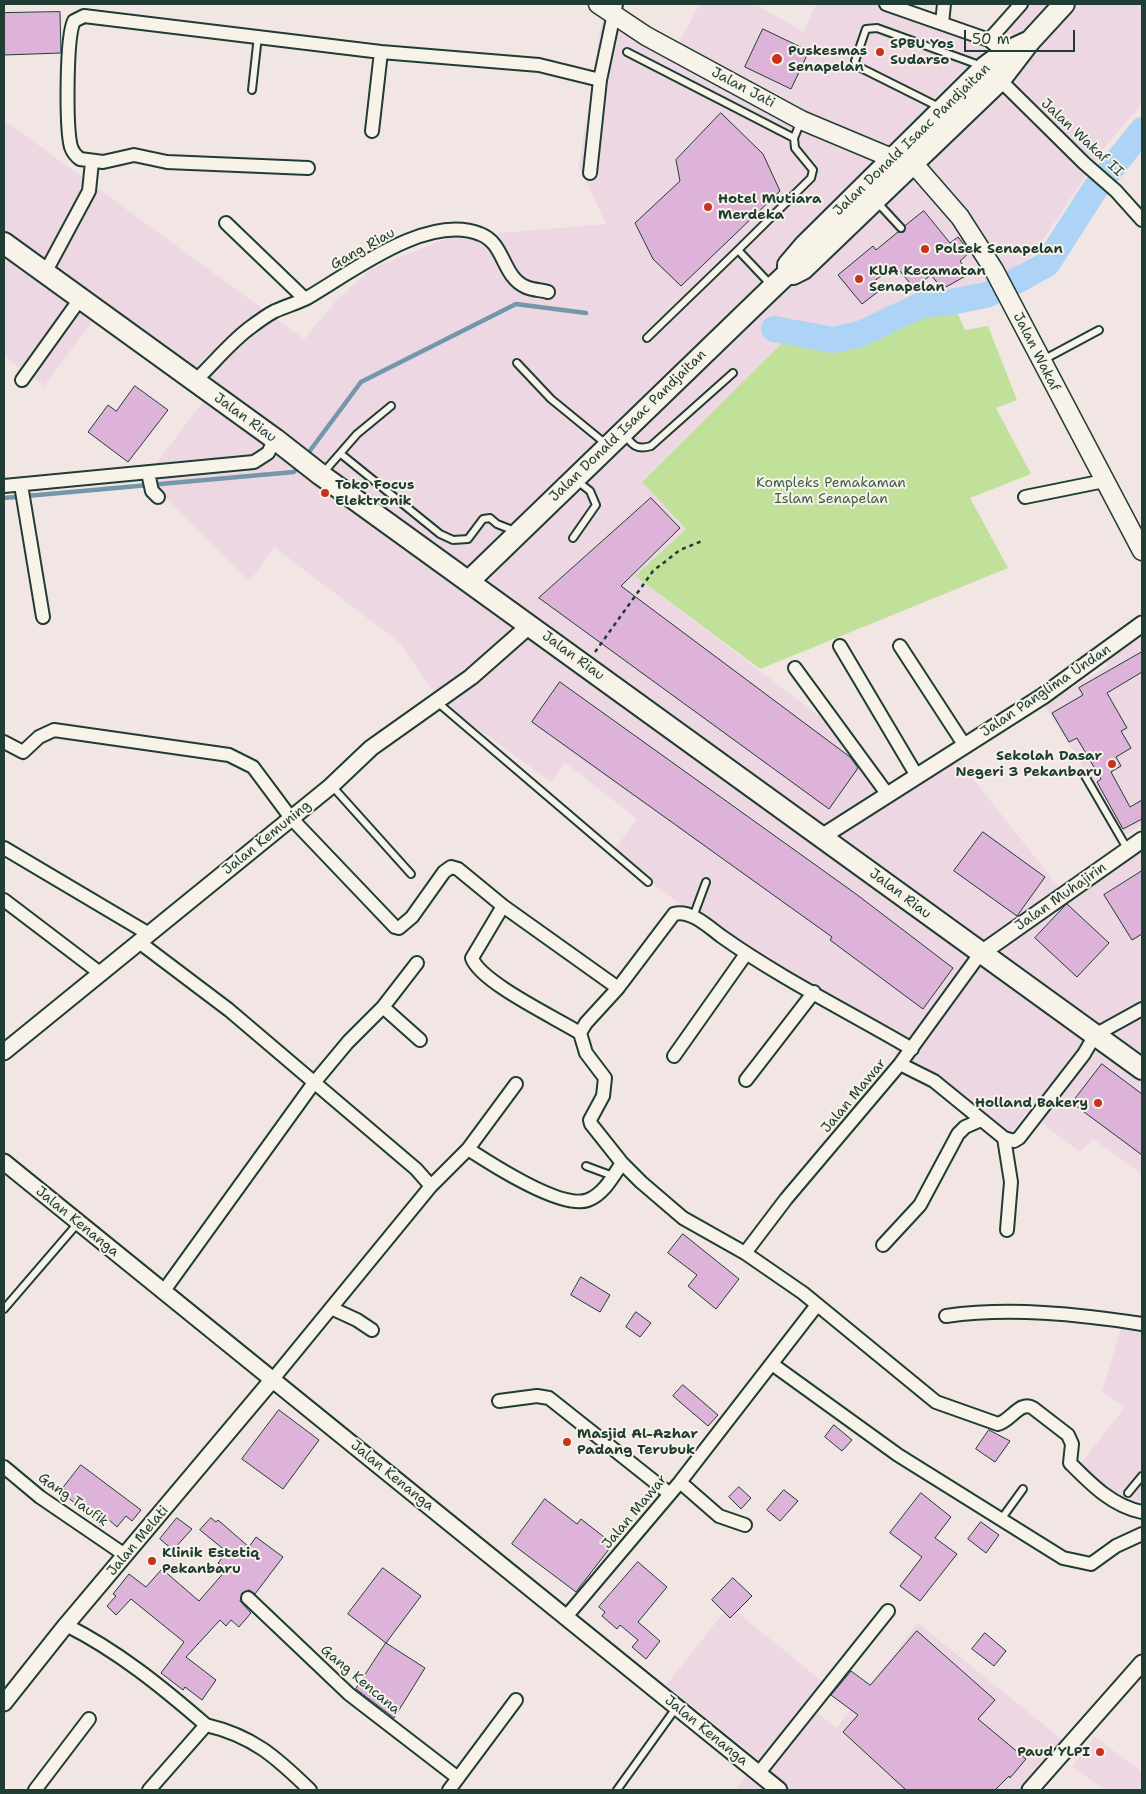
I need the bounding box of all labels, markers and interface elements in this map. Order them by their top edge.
scale bar [966,20,1077,52]
text: 50 m [972,29,1010,49]
place label: SPBU Yos Sudarso [890,36,954,68]
place label: Puskesmas Senapelan [788,43,867,75]
marker: SPBU Yos Sudarso [874,46,886,58]
marker: Puskesmas Senapelan [770,52,784,66]
street label: Jalan Donald Isaac Pandjaitan [830,60,994,220]
street label: Jalan Jati [708,64,778,112]
street label: Jalan Wakaf II [1037,96,1127,180]
place label: Hotel Mutiara Merdeka [718,191,821,223]
marker: Hotel Mutiara Merdeka [702,201,714,213]
street label: Gang Riau [328,224,398,274]
place label: Polsek Senapelan [935,241,1063,257]
marker: Polsek Senapelan [919,243,931,255]
place label: KUA Kecamatan Senapelan [869,263,986,296]
marker: KUA Kecamatan Senapelan [853,273,865,285]
street label: Jalan Wakaf [1009,310,1063,394]
street label: Jalan Donald Isaac Pandjaitan [546,346,710,506]
street label: Jalan Riau [211,390,279,446]
park label: Kompleks Pemakaman Islam Senapelan [756,475,906,508]
place label: Toko Focus Elektronik [335,477,414,510]
marker: Toko Focus Elektronik [319,487,331,499]
street label: Jalan Riau [539,628,607,684]
street label: Jalan Panglima Undan [978,641,1114,741]
place label: Sekolah Dasar Negeri 3 Pekanbaru [956,748,1102,780]
marker: Sekolah Dasar Negeri 3 Pekanbaru [1106,758,1118,770]
street label: Jalan Kemuning [220,797,314,879]
street label: Jalan Muhajirin [1012,859,1110,935]
street label: Jalan Riau [866,865,934,923]
street label: Jalan Mawar [818,1055,890,1137]
place label: Holland Bakery [975,1095,1088,1111]
marker: Holland Bakery [1092,1097,1104,1109]
street label: Jalan Kenanga [32,1183,122,1261]
place label: Masjid Al-Azhar Padang Terubuk [577,1426,698,1458]
marker: Masjid Al-Azhar Padang Terubuk [561,1436,573,1448]
street label: Jalan Kenanga [347,1437,437,1515]
street label: Gang Taufik [35,1470,111,1530]
street label: Jalan Mawar [599,1471,671,1553]
street label: Jalan Melati [104,1502,172,1580]
place label: Klinik Estetiq Pekanbaru [162,1545,259,1578]
marker: Klinik Estetiq Pekanbaru [146,1555,158,1567]
street label: Gang Kencana [317,1642,403,1718]
street label: Jalan Kenanga [661,1692,751,1770]
place label: Paud YLPI [1017,1744,1090,1760]
marker: Paud YLPI [1094,1746,1106,1758]

